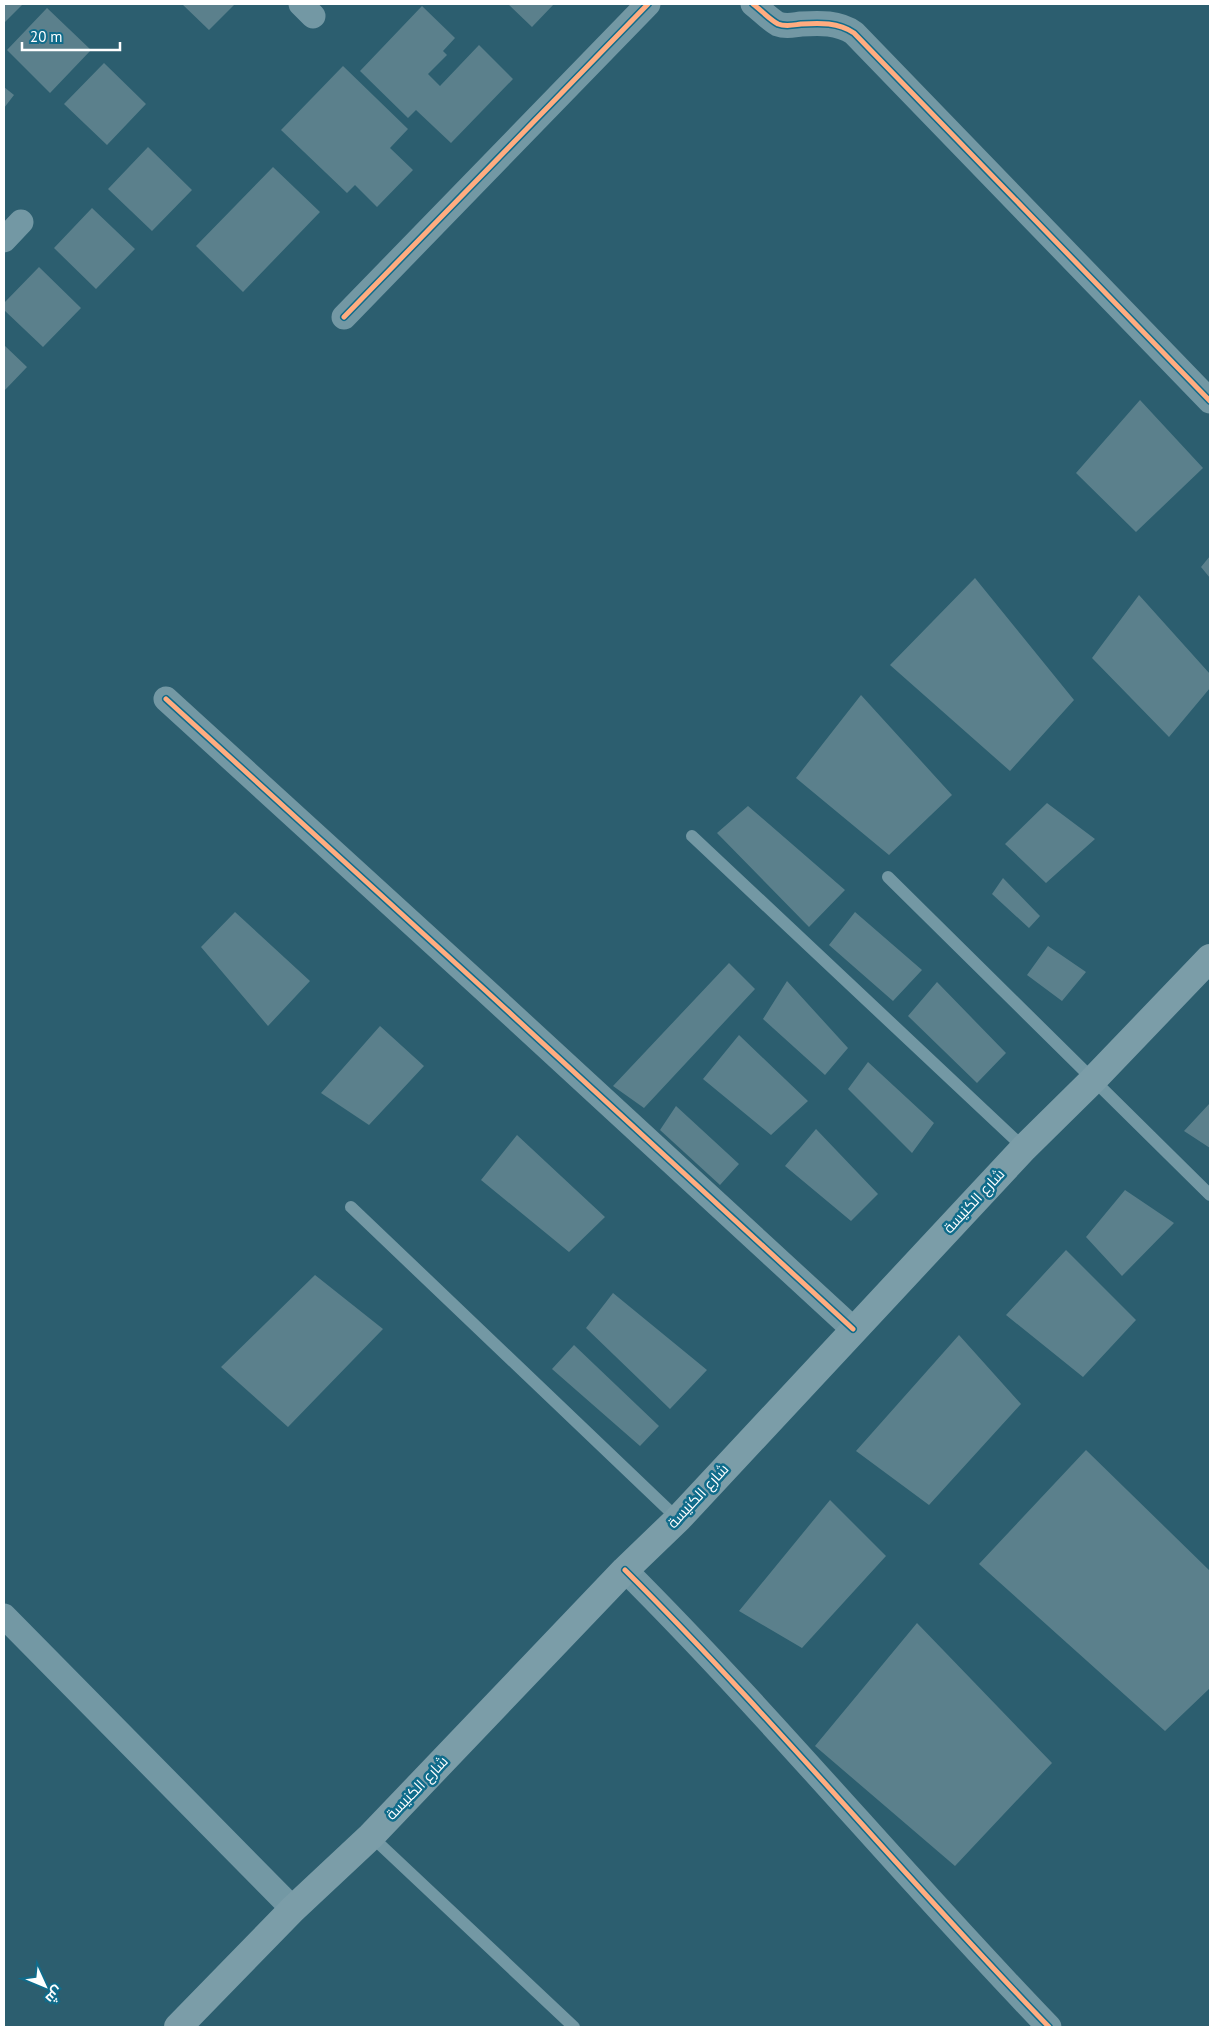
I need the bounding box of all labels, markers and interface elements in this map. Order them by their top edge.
scale bar [22,20,120,52]
text: 20 m [30,27,63,46]
street label: شارع الكنيسة [939,1164,1010,1238]
street label: شارع الكنيسة [663,1459,734,1533]
street label: شارع الكنيسة [382,1752,453,1825]
north arrow [20,1961,70,2011]
text: ش [42,1982,67,2008]

